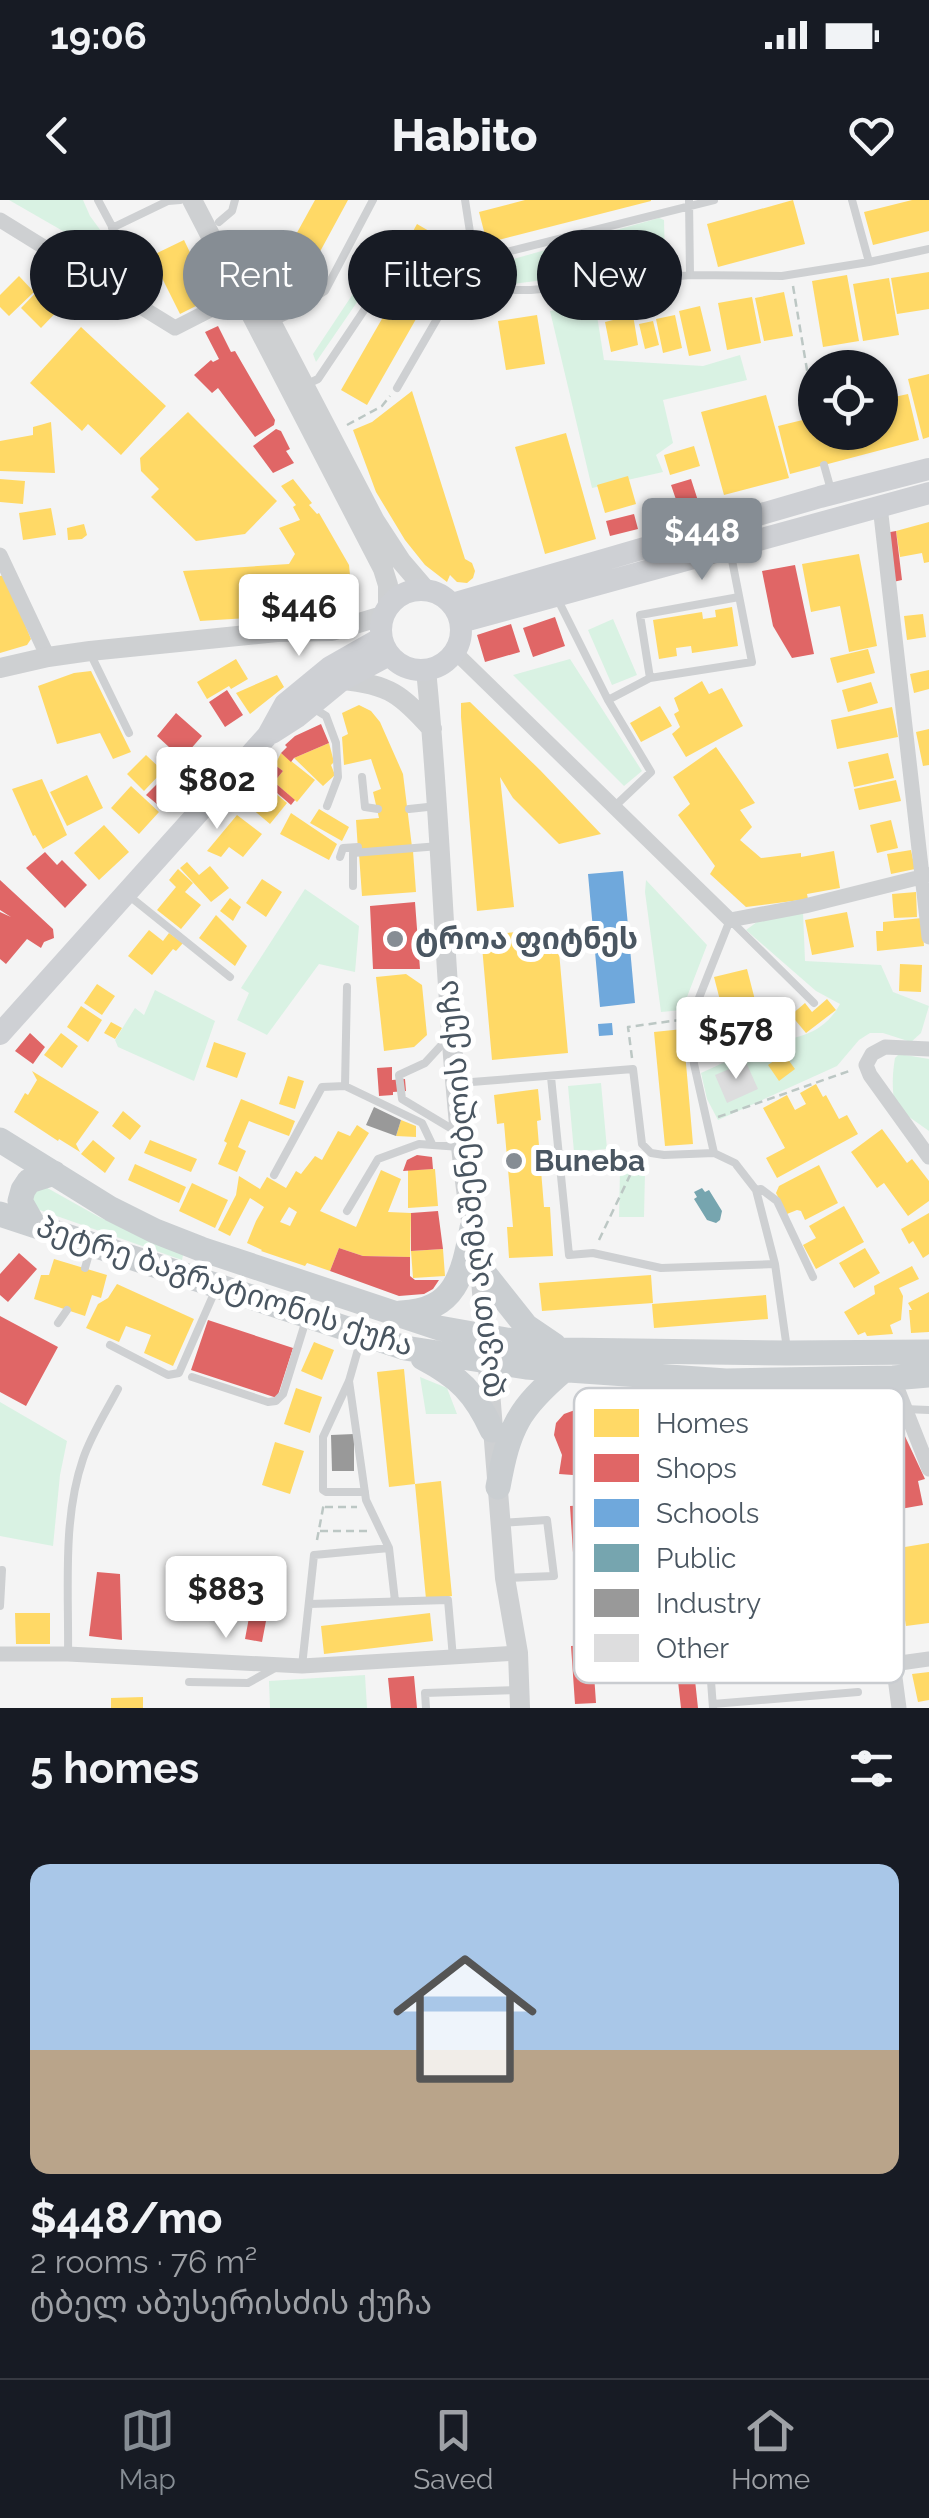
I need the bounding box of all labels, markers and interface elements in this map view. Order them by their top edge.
text: 19:06 [50,13,147,58]
icon: back [30,108,85,163]
icon: heart [844,108,899,163]
text: Habito [392,109,537,162]
chip: Buy [30,230,163,320]
chip: Rent [183,230,328,320]
chip: Filters [348,230,517,320]
chip: New [537,230,682,320]
map controls [798,350,898,450]
button: locate [798,350,898,450]
pin: $448 [643,498,761,583]
text: $448 [664,512,740,549]
pin: $446 [240,574,358,659]
text: $446 [261,588,337,625]
pin: $802 [158,747,276,832]
text: $802 [178,761,256,798]
place label: ტროა ფიტნეს [415,921,638,957]
marker: ტროა ფიტნეს [384,928,406,950]
street label: დავით აღმაშენებლის ქუჩა [429,978,509,1400]
pin: $578 [677,997,795,1082]
text: $578 [698,1011,774,1048]
place label: Buneba [534,1143,645,1178]
marker: Buneba [503,1150,525,1172]
street label: პეტრე ბაგრატიონის ქუჩა [32,1208,418,1364]
legend [574,1388,904,1683]
text: Homes [656,1407,749,1440]
text: Shops [656,1452,737,1485]
text: Schools [656,1497,759,1530]
text: Public [656,1542,736,1575]
pin: $883 [167,1556,285,1641]
text: $883 [188,1570,264,1607]
text: Industry [656,1587,761,1620]
text: Other [656,1632,729,1665]
icon: filters [844,1741,899,1796]
text: 5 homes [30,1744,199,1793]
icon: home [375,1929,555,2109]
text: $448/mo [30,2194,222,2243]
text: 2 rooms · 76 m² [30,2243,257,2280]
text: ტბელ აბუსერისძის ქუჩა [30,2284,432,2321]
tab: Map [119,2403,176,2496]
tab: Saved [413,2403,493,2496]
tab: Home [731,2403,810,2496]

